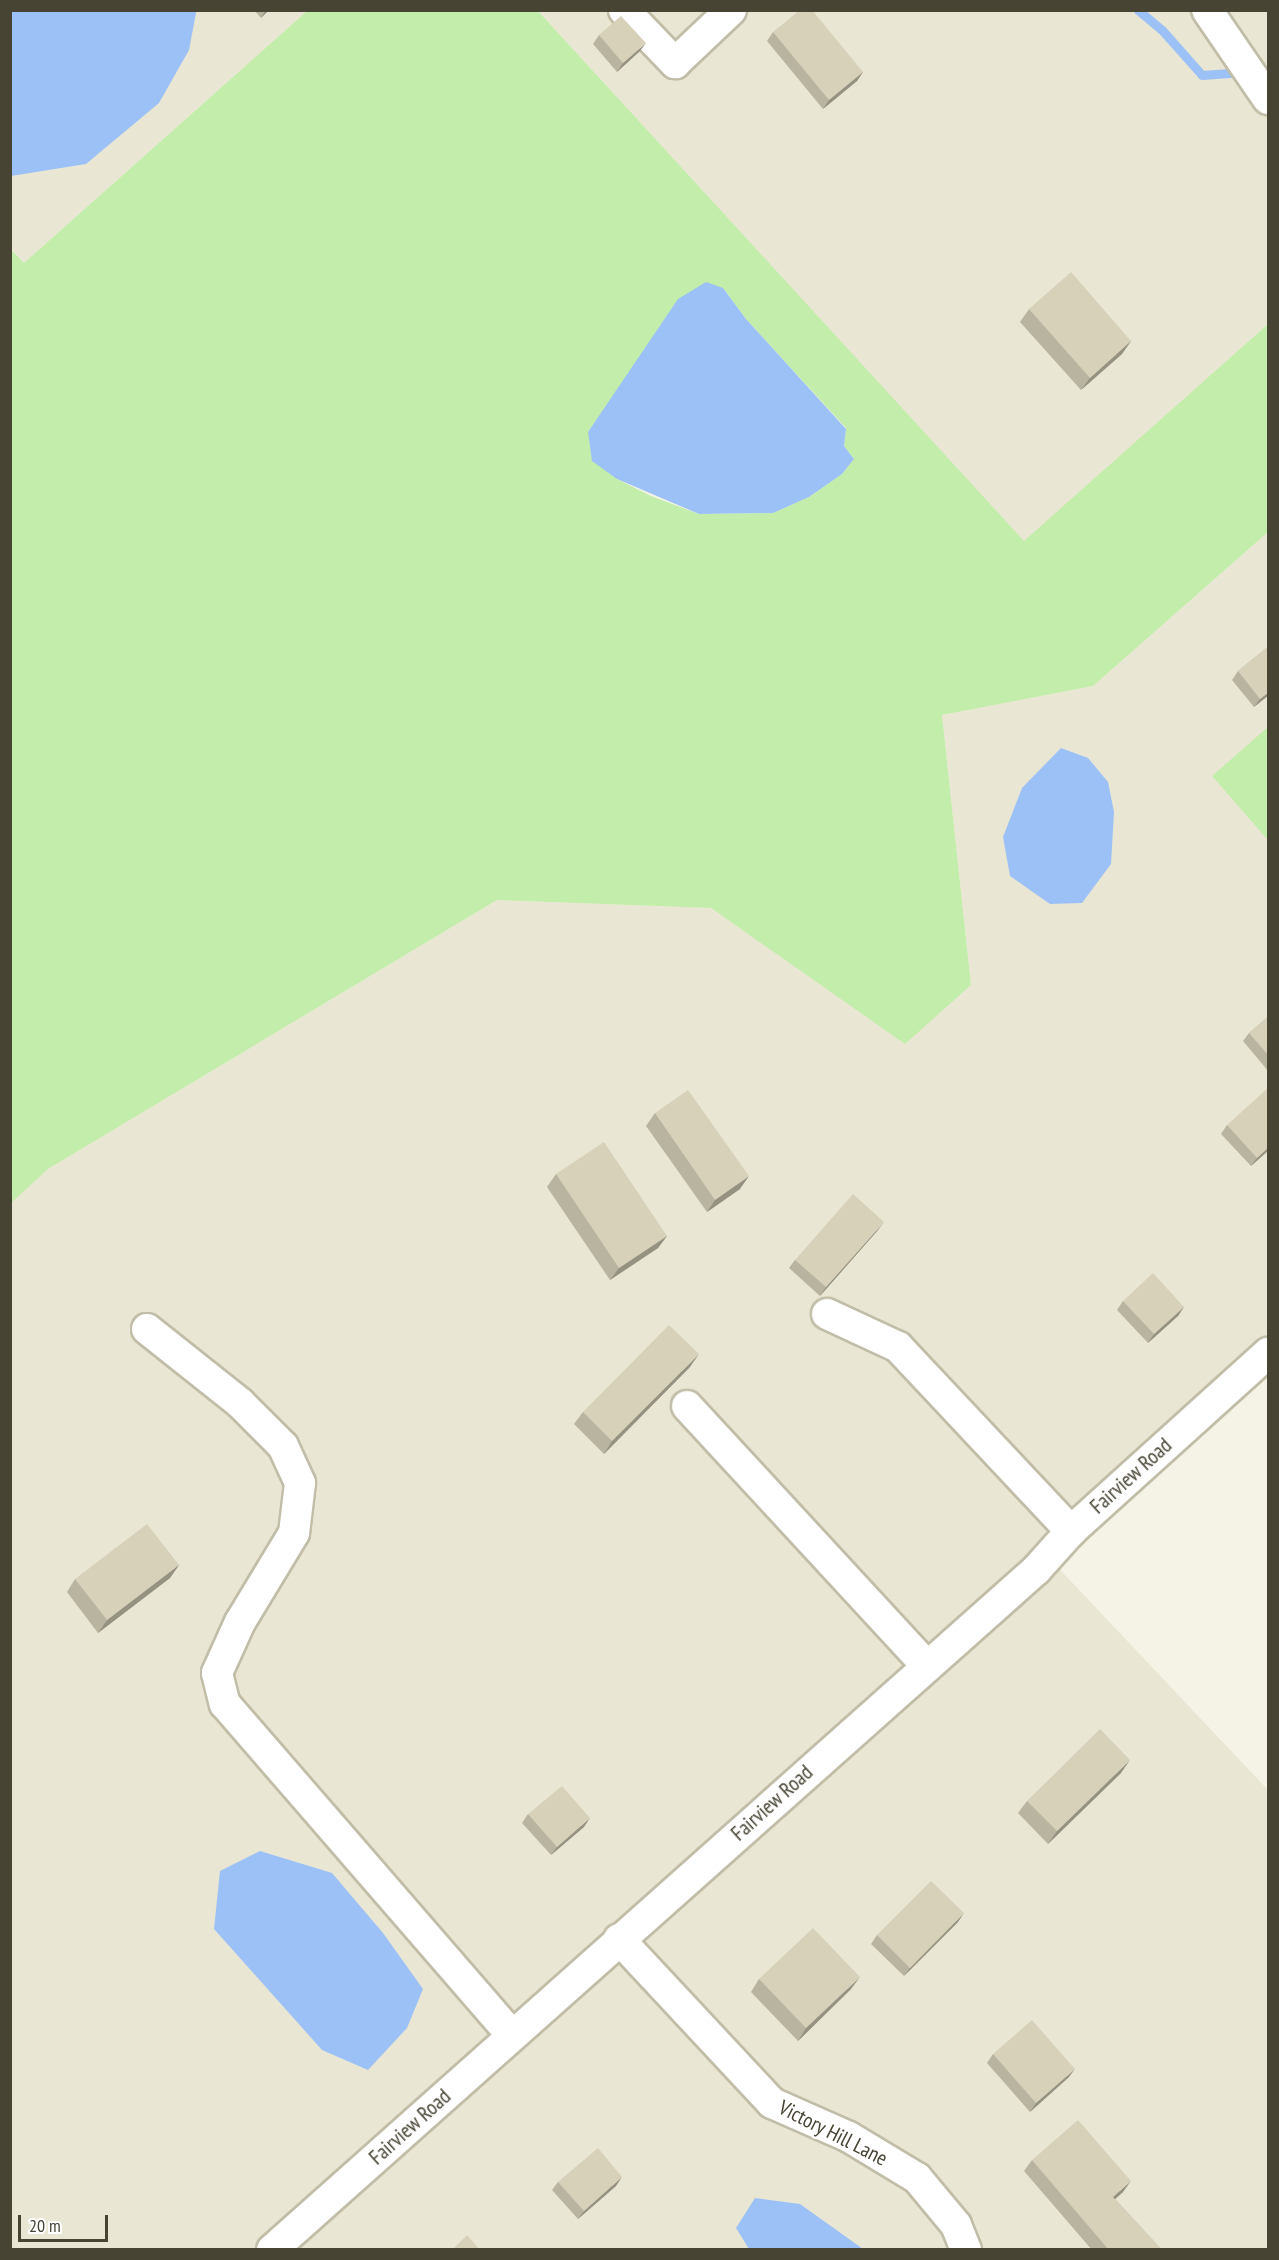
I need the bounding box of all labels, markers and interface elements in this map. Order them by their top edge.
street label: Fairview Road [1085,1433,1177,1519]
street label: Fairview Road [726,1760,818,1846]
street label: Fairview Road [364,2084,456,2170]
street label: Victory Hill Lane [774,2095,892,2171]
scale bar [21,2203,111,2241]
text: 20 m [29,2214,61,2237]

